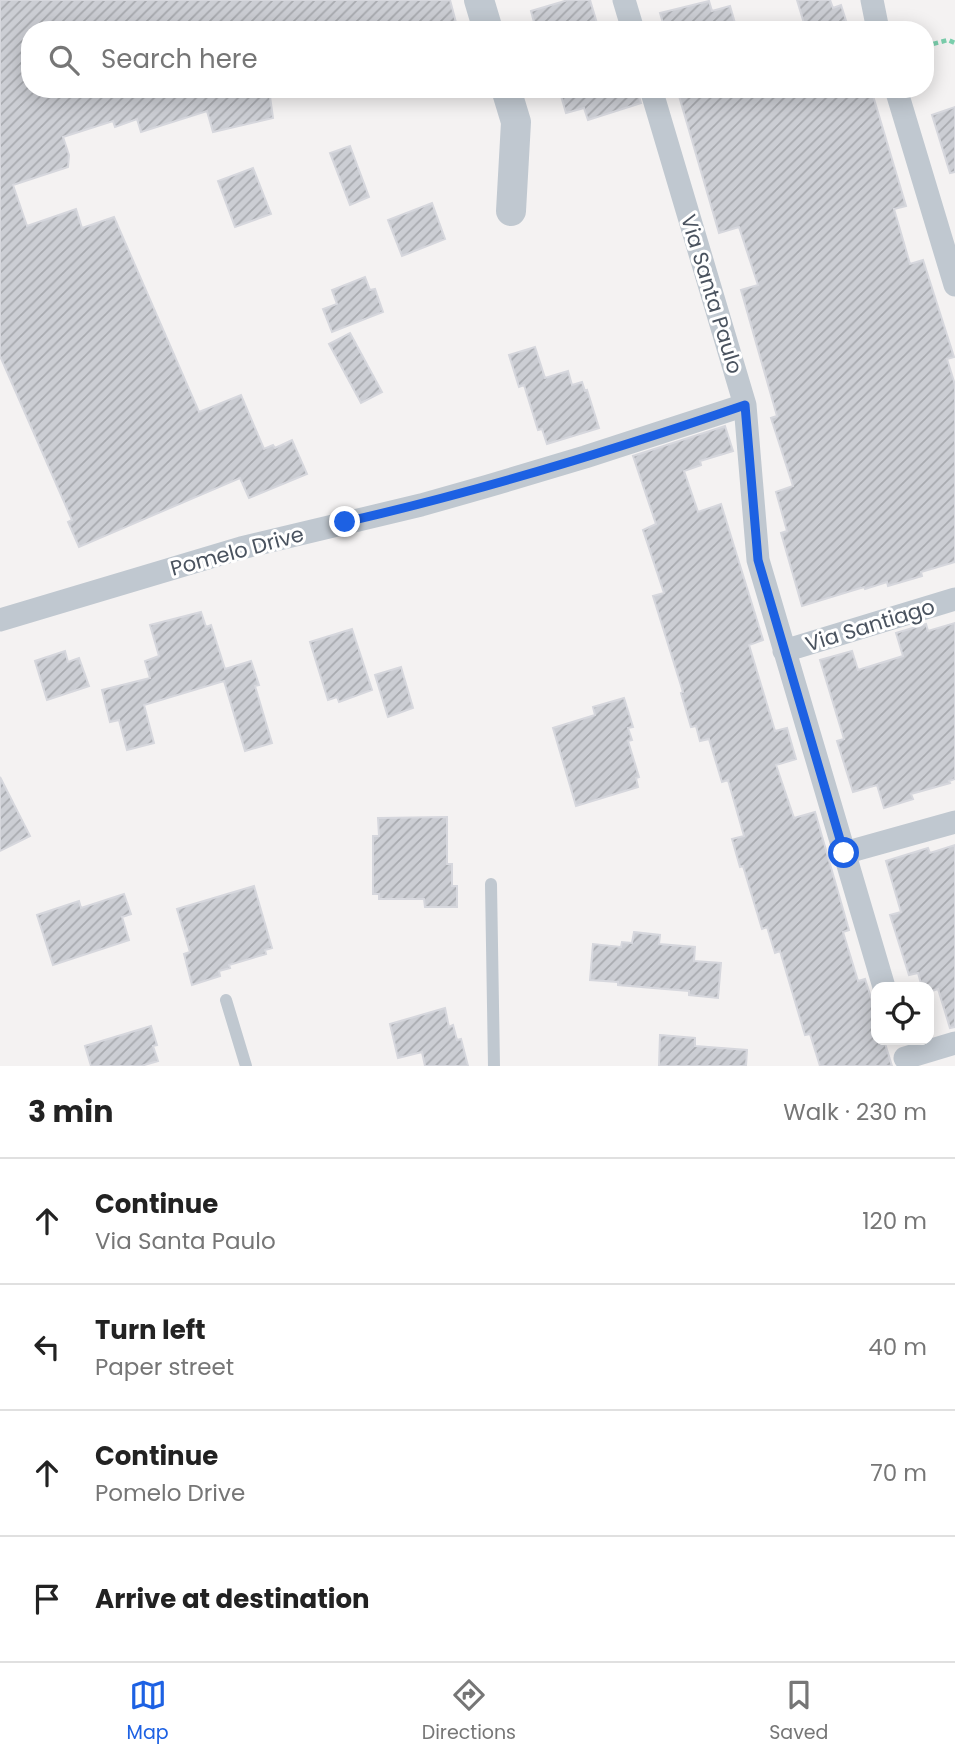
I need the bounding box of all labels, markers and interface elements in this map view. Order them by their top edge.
search box [21,21,934,98]
icon: search [45,41,83,79]
text: Search here [101,41,258,77]
street label: Via Santa Paulo [674,211,750,377]
route end [329,506,360,537]
street label: Pomelo Drive [167,519,307,583]
street label: Via Santiago [802,592,938,658]
route start [828,837,859,868]
map controls [871,982,934,1045]
button: locate [871,982,934,1045]
text: 3 min [28,1090,113,1133]
text: Walk · 230 m [783,1096,927,1128]
text: Continue [95,1186,218,1222]
icon: ahead [28,1202,66,1240]
text: 120 m [862,1205,927,1237]
text: Via Santa Paulo [95,1225,276,1257]
text: Turn left [95,1312,206,1348]
icon: left [28,1328,66,1366]
text: 40 m [868,1331,927,1363]
text: Paper street [95,1351,234,1383]
text: Continue [95,1438,218,1474]
icon: ahead [28,1454,66,1492]
text: 70 m [870,1457,927,1489]
text: Pomelo Drive [95,1477,245,1509]
icon: arrive [28,1580,66,1618]
text: Arrive at destination [95,1581,370,1617]
tab: Map [127,1676,169,1747]
tab: Directions [422,1676,516,1747]
tab: Saved [769,1676,828,1747]

